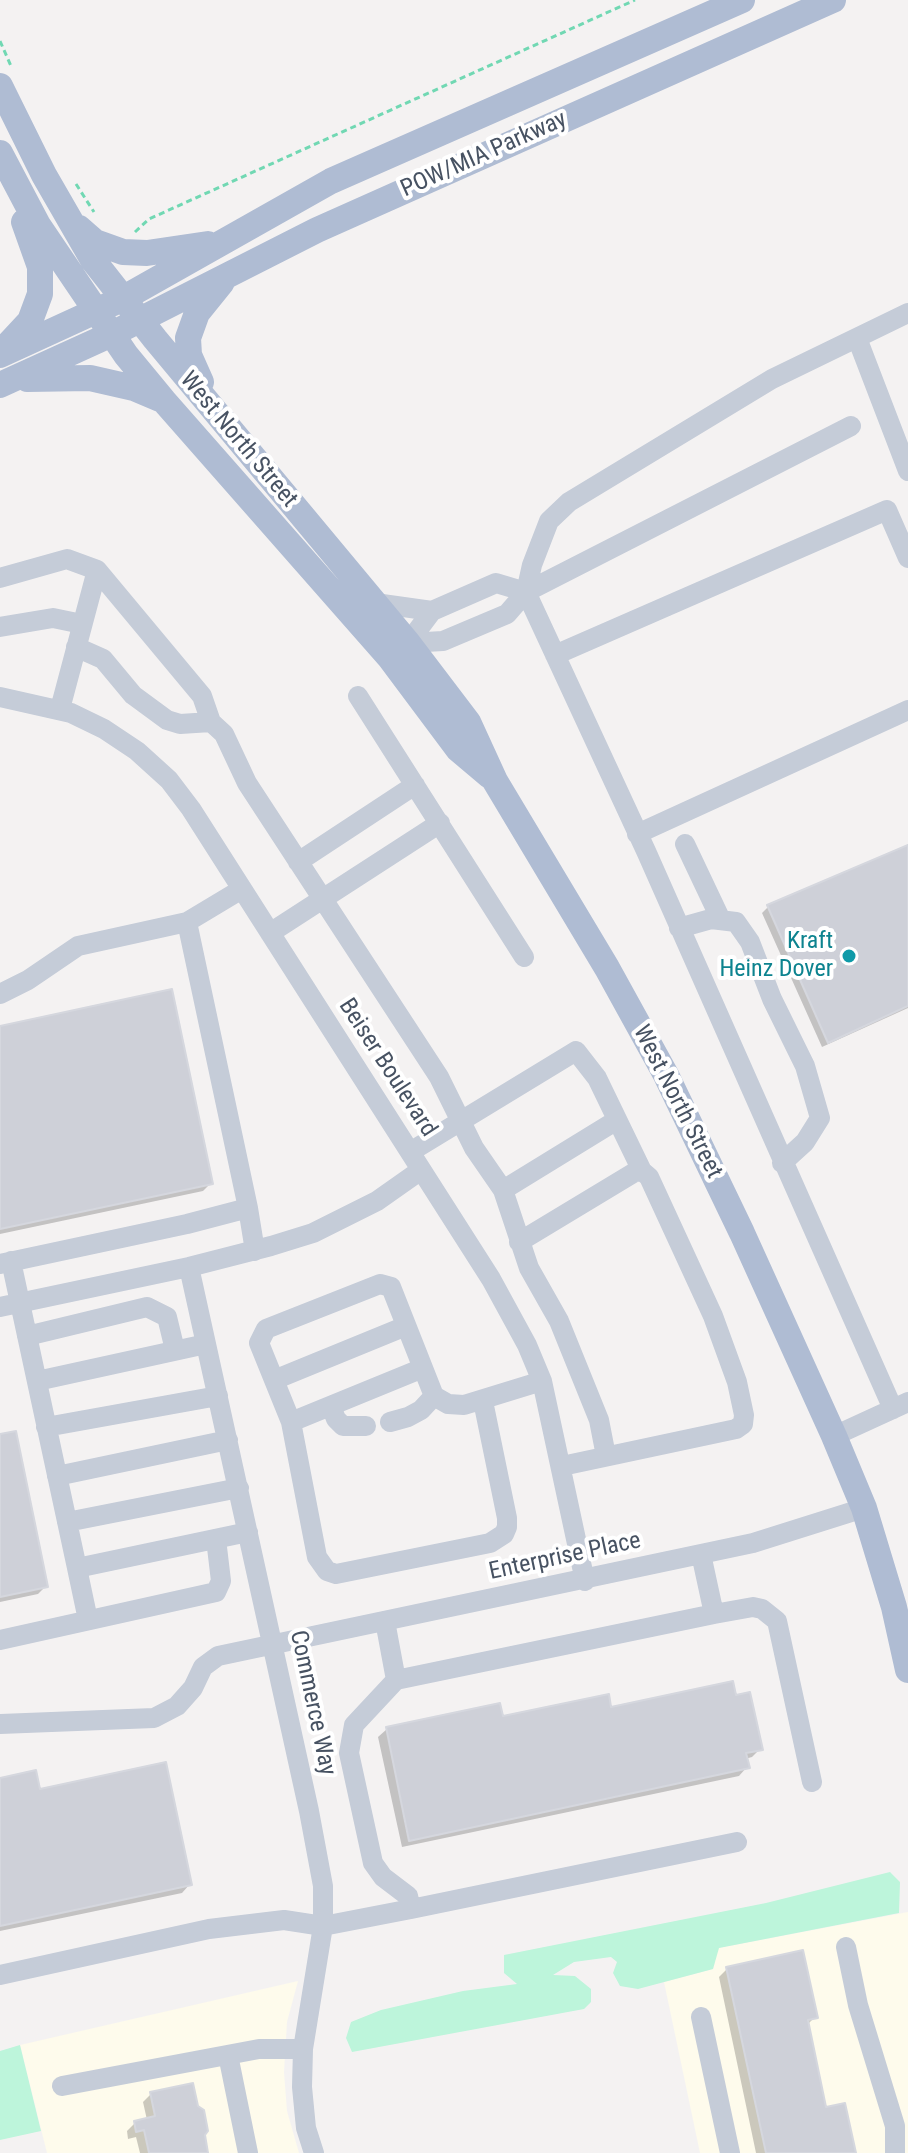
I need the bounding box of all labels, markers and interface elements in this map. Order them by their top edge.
street label: POW/MIA Parkway [397,106,571,204]
street label: West North Street [173,366,303,514]
place label: Kraft Heinz Dover [719,928,833,984]
marker: Kraft Heinz Dover [840,947,858,965]
street label: Beiser Boulevard [332,994,442,1142]
street label: West North Street [626,1021,728,1183]
street label: Enterprise Place [487,1527,643,1587]
street label: Commerce Way [283,1628,341,1778]

